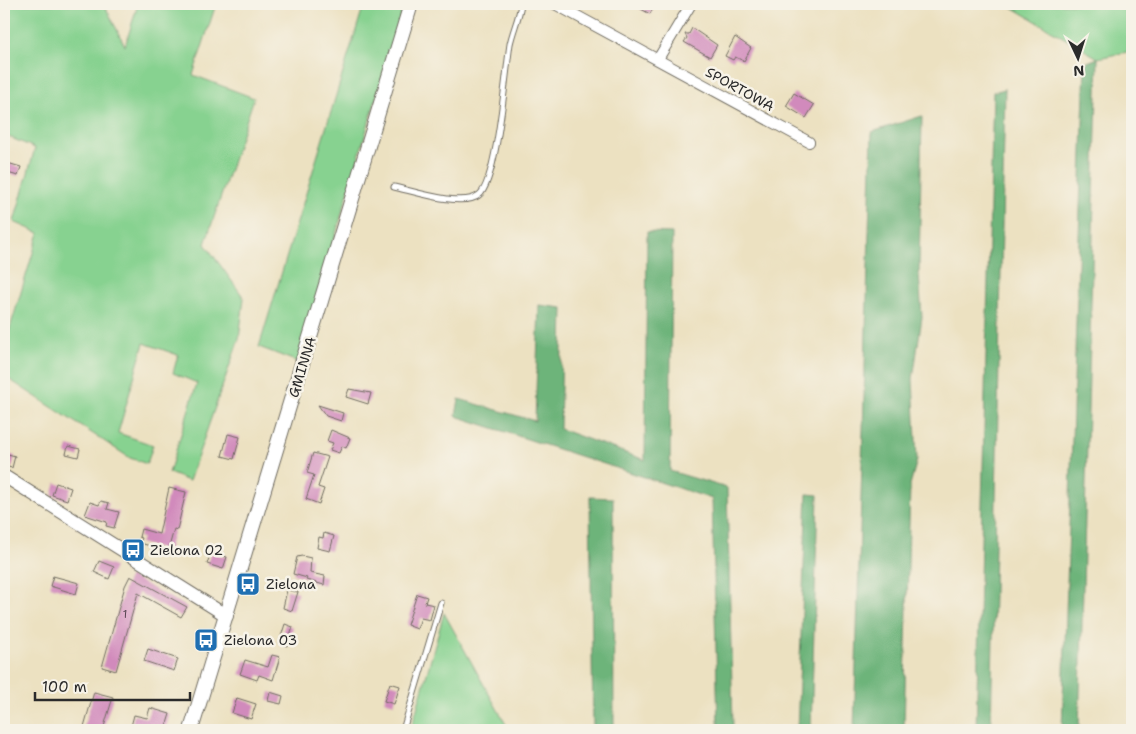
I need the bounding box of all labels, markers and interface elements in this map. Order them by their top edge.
north arrow [1054,32,1104,82]
text: N [1073,62,1085,80]
street label: SPORTOWA [702,63,778,115]
street label: GMINNA [284,334,320,400]
bus stop icon: Zielona 02 [120,537,146,563]
place label: Zielona 02 [150,541,223,559]
bus stop icon: Zielona [235,571,261,597]
place label: Zielona [266,575,316,593]
house number: 1 [123,607,127,622]
bus stop icon: Zielona 03 [193,627,219,653]
place label: Zielona 03 [224,631,297,649]
scale bar [35,669,190,701]
text: 100 m [42,677,87,697]

